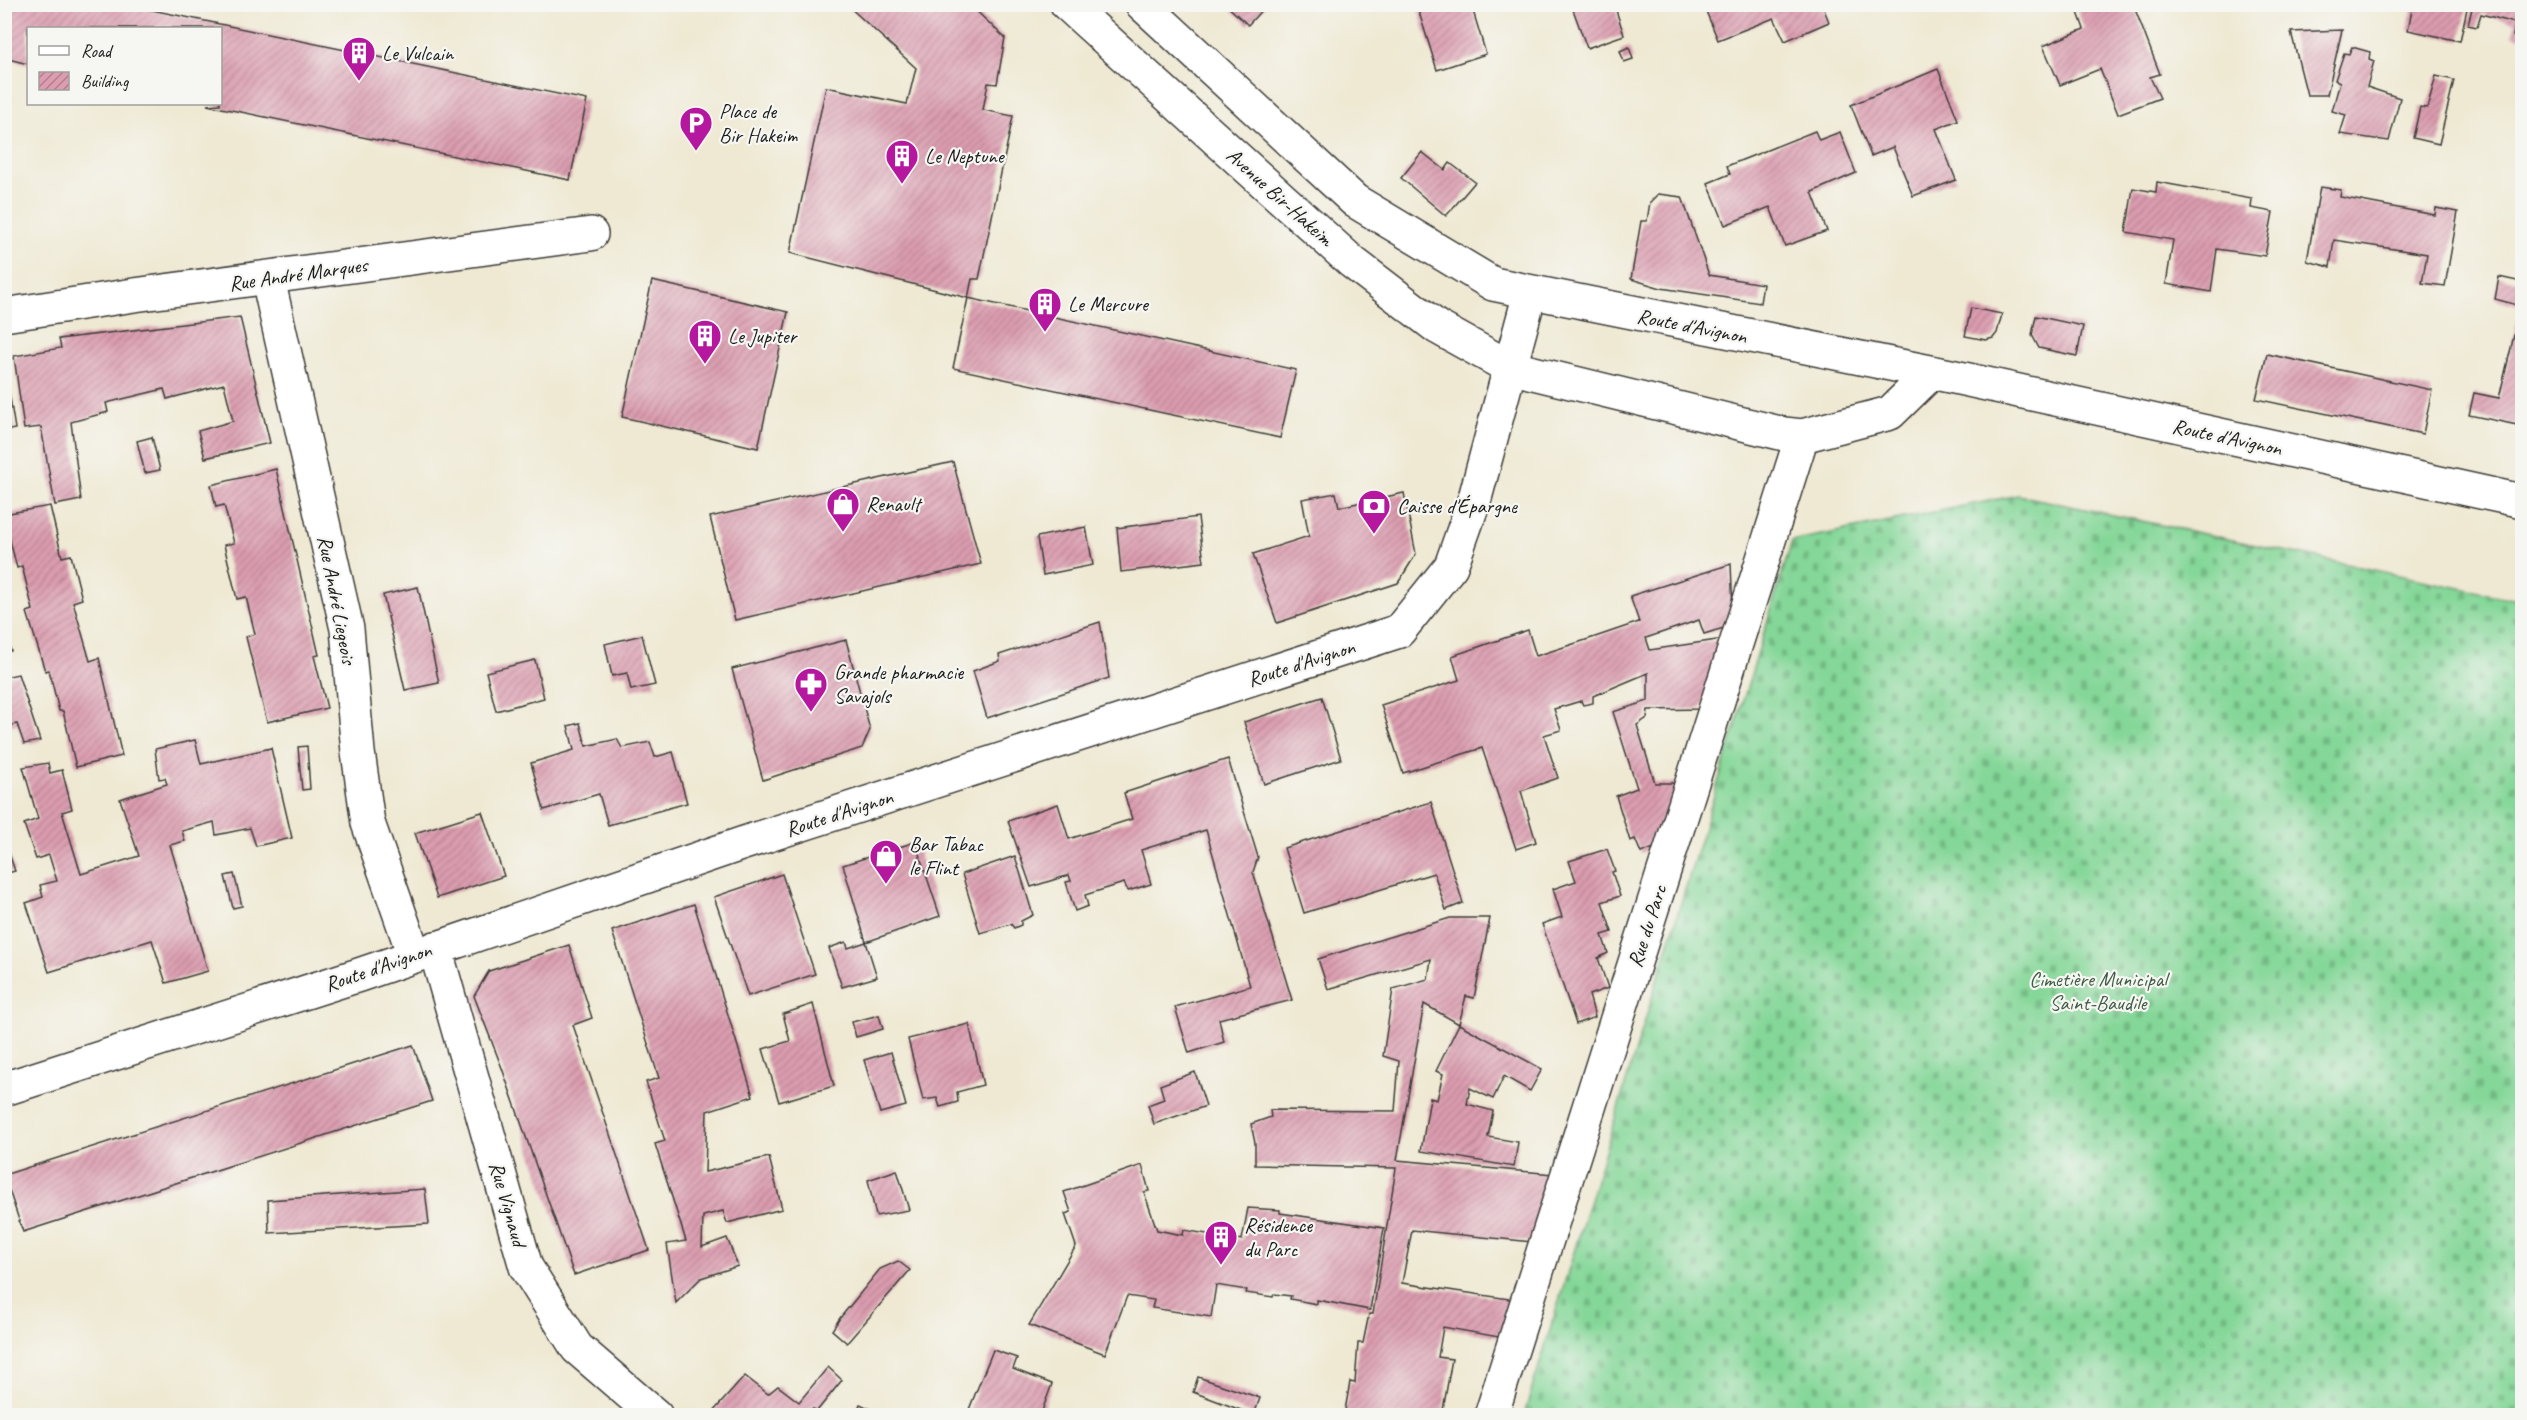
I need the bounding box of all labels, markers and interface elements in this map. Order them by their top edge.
legend [27,27,222,105]
building icon: Le Vulcain [341,35,377,82]
text: Road [81,40,114,62]
place label: Le Vulcain [382,40,455,66]
text: Building [81,70,130,92]
place label: Place de Bir Hakeim [719,98,798,148]
parking icon: Place de Bir Hakeim [678,105,714,152]
building icon: Le Neptune [884,138,920,185]
street label: Avenue Bir-Hakeim [1221,142,1340,253]
place label: Le Neptune [925,143,1006,169]
street label: Rue André Marques [227,251,371,297]
building icon: Le Mercure [1027,286,1063,333]
place label: Le Mercure [1068,291,1150,317]
street label: Route d'Avignon [1635,303,1750,349]
building icon: Le Jupiter [687,318,723,365]
place label: Le Jupiter [728,323,798,349]
street label: Route d'Avignon [2170,413,2285,461]
shop icon: Renault [825,486,861,533]
bank icon: Caisse d'Épargne [1356,488,1392,535]
place label: Renault [866,491,923,517]
place label: Caisse d'Épargne [1397,493,1518,519]
street label: Rue André Liegeois [312,533,363,668]
street label: Route d'Avignon [1244,633,1358,693]
place label: Grande pharmacie Savajols [834,659,964,709]
pharmacy icon: Grande pharmacie Savajols [793,666,829,713]
street label: Route d'Avignon [782,783,896,843]
place label: Bar Tabac le Flint [909,831,984,881]
shop icon: Bar Tabac le Flint [868,838,904,885]
street label: Rue du Parc [1622,881,1673,970]
street label: Route d'Avignon [321,936,435,997]
park label: Cimetière Municipal Saint-Baudile [2029,966,2170,1016]
street label: Rue Vignaud [484,1159,533,1252]
place label: Résidence du Parc [1244,1212,1313,1262]
building icon: Résidence du Parc [1203,1219,1239,1266]

